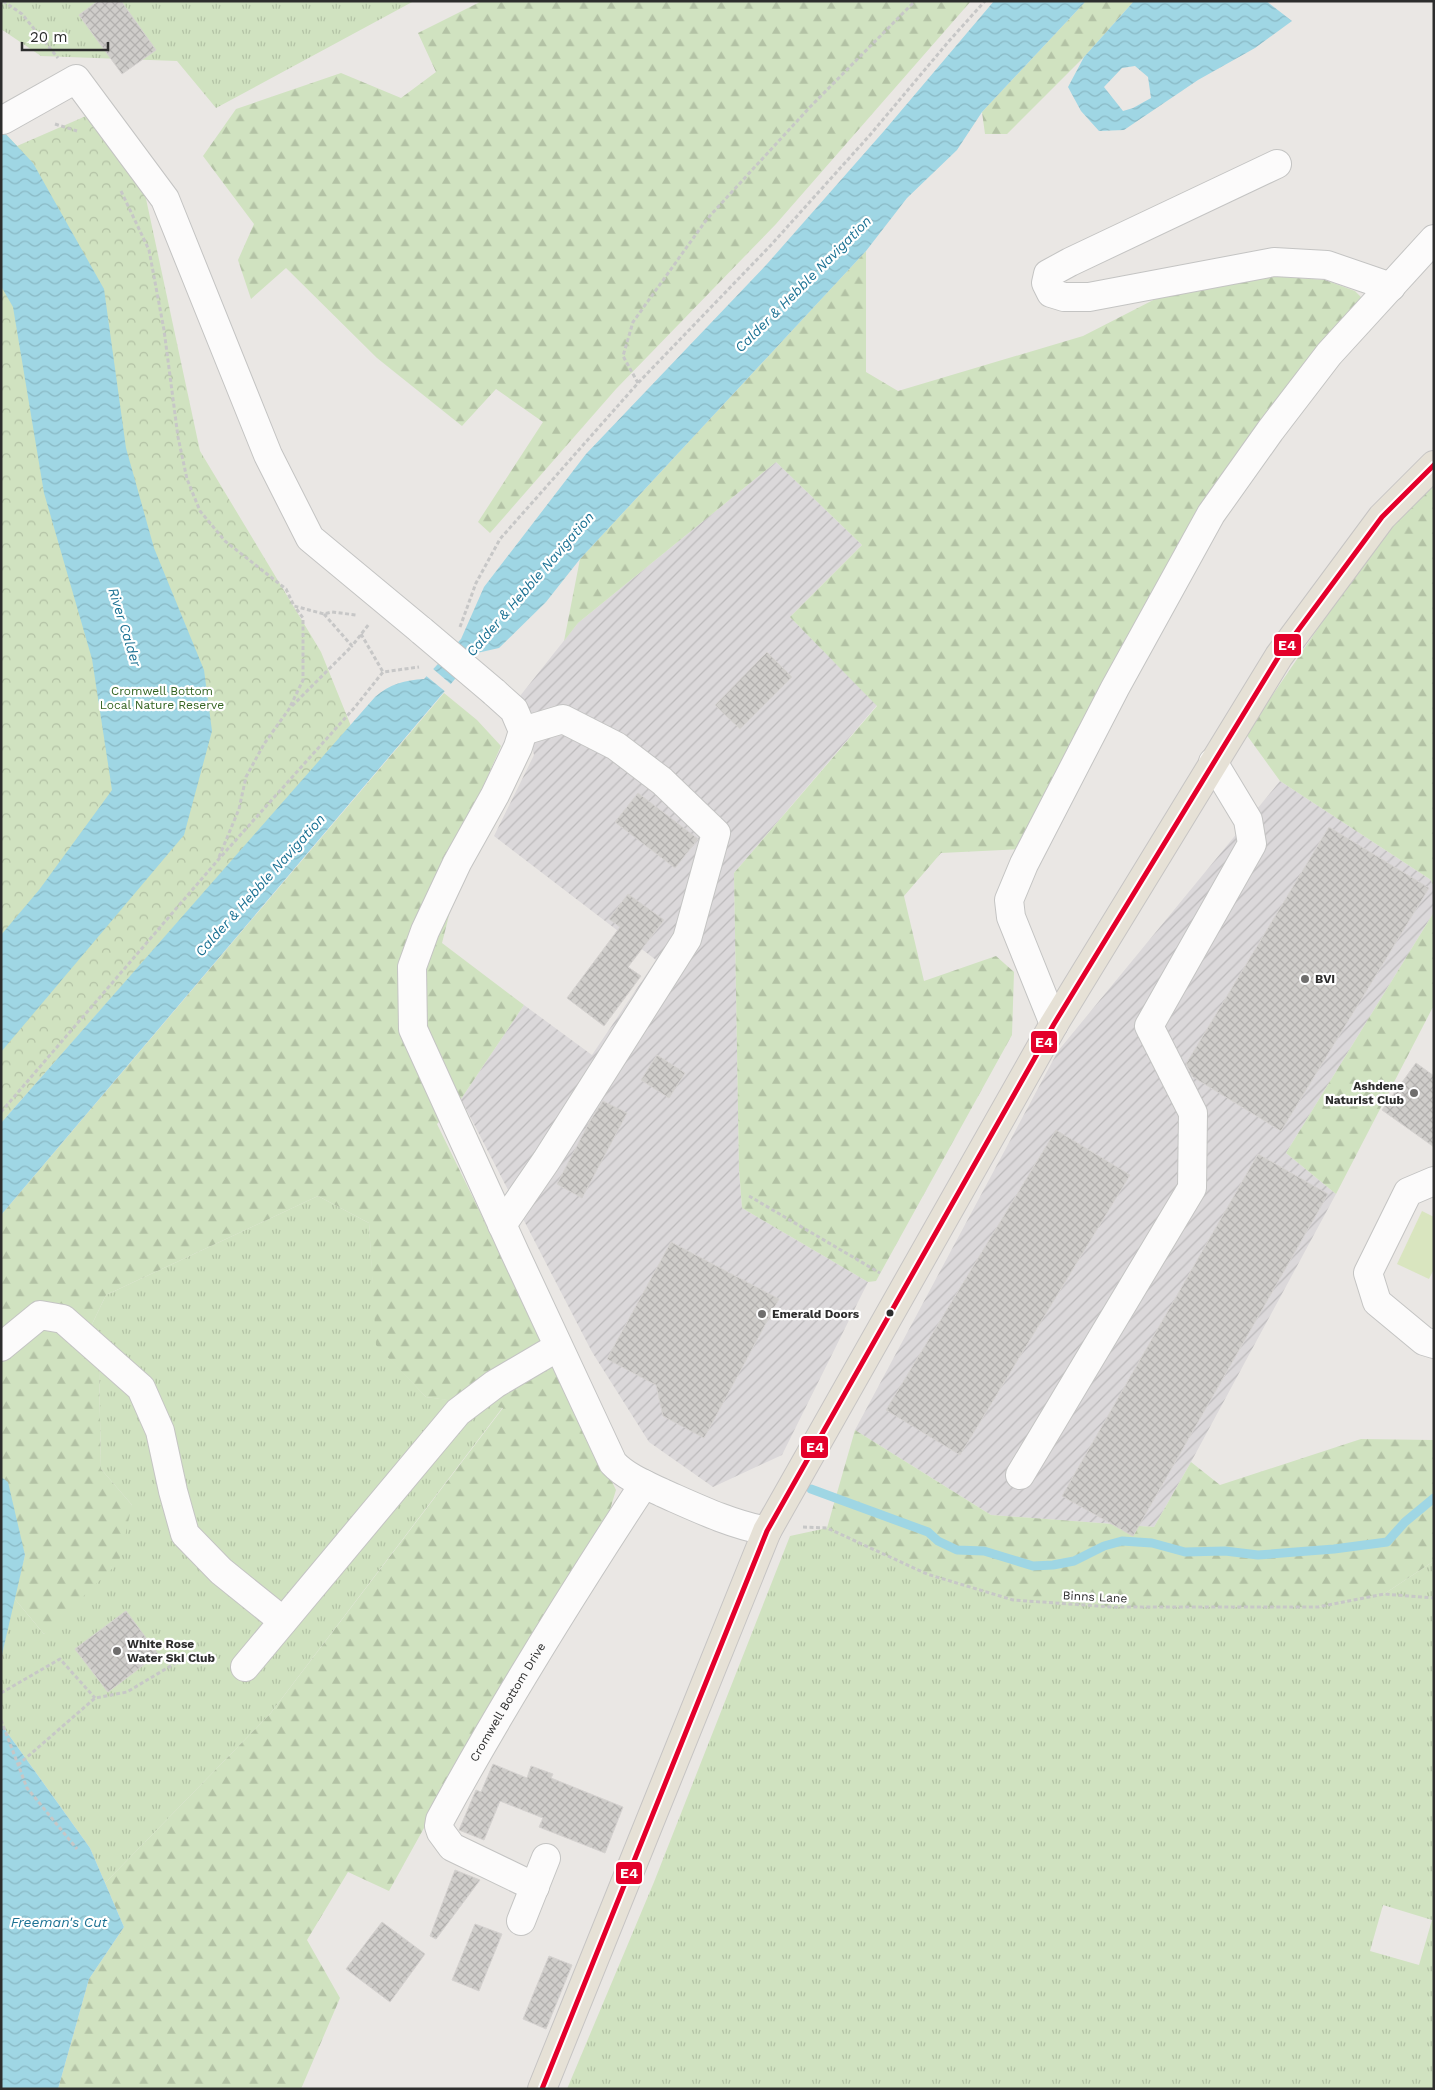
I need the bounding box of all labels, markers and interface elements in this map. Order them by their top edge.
scale bar [22,20,109,52]
text: 20 m [30,28,68,46]
water label: Calder & Hebble Navigation [732,213,874,355]
water label: Calder & Hebble Navigation [463,509,597,659]
water label: River Calder [105,586,145,669]
line badge: E4 [1273,633,1302,657]
text: E4 [1278,637,1296,653]
park label: Cromwell Bottom Local Nature Reserve [100,684,224,712]
water label: Calder & Hebble Navigation [192,811,328,959]
place label: BVI [1315,972,1335,986]
marker: BVI [1299,973,1311,985]
line badge: E4 [1030,1030,1058,1054]
text: E4 [1035,1034,1053,1050]
place label: Ashdene Naturist Club [1325,1079,1404,1107]
marker: Ashdene Naturist Club [1408,1087,1420,1099]
place label: Emerald Doors [772,1307,860,1321]
marker: Emerald Doors [756,1308,768,1320]
unlabelled marker [885,1308,895,1318]
line badge: E4 [800,1435,829,1459]
text: E4 [806,1439,824,1455]
street label: Binns Lane [1062,1588,1128,1606]
place label: White Rose Water Ski Club [127,1637,215,1665]
street label: Cromwell Bottom Drive [467,1640,548,1764]
marker: White Rose Water Ski Club [111,1645,123,1657]
line badge: E4 [615,1861,643,1885]
text: E4 [620,1865,638,1881]
water label: Freeman's Cut [11,1914,108,1930]

